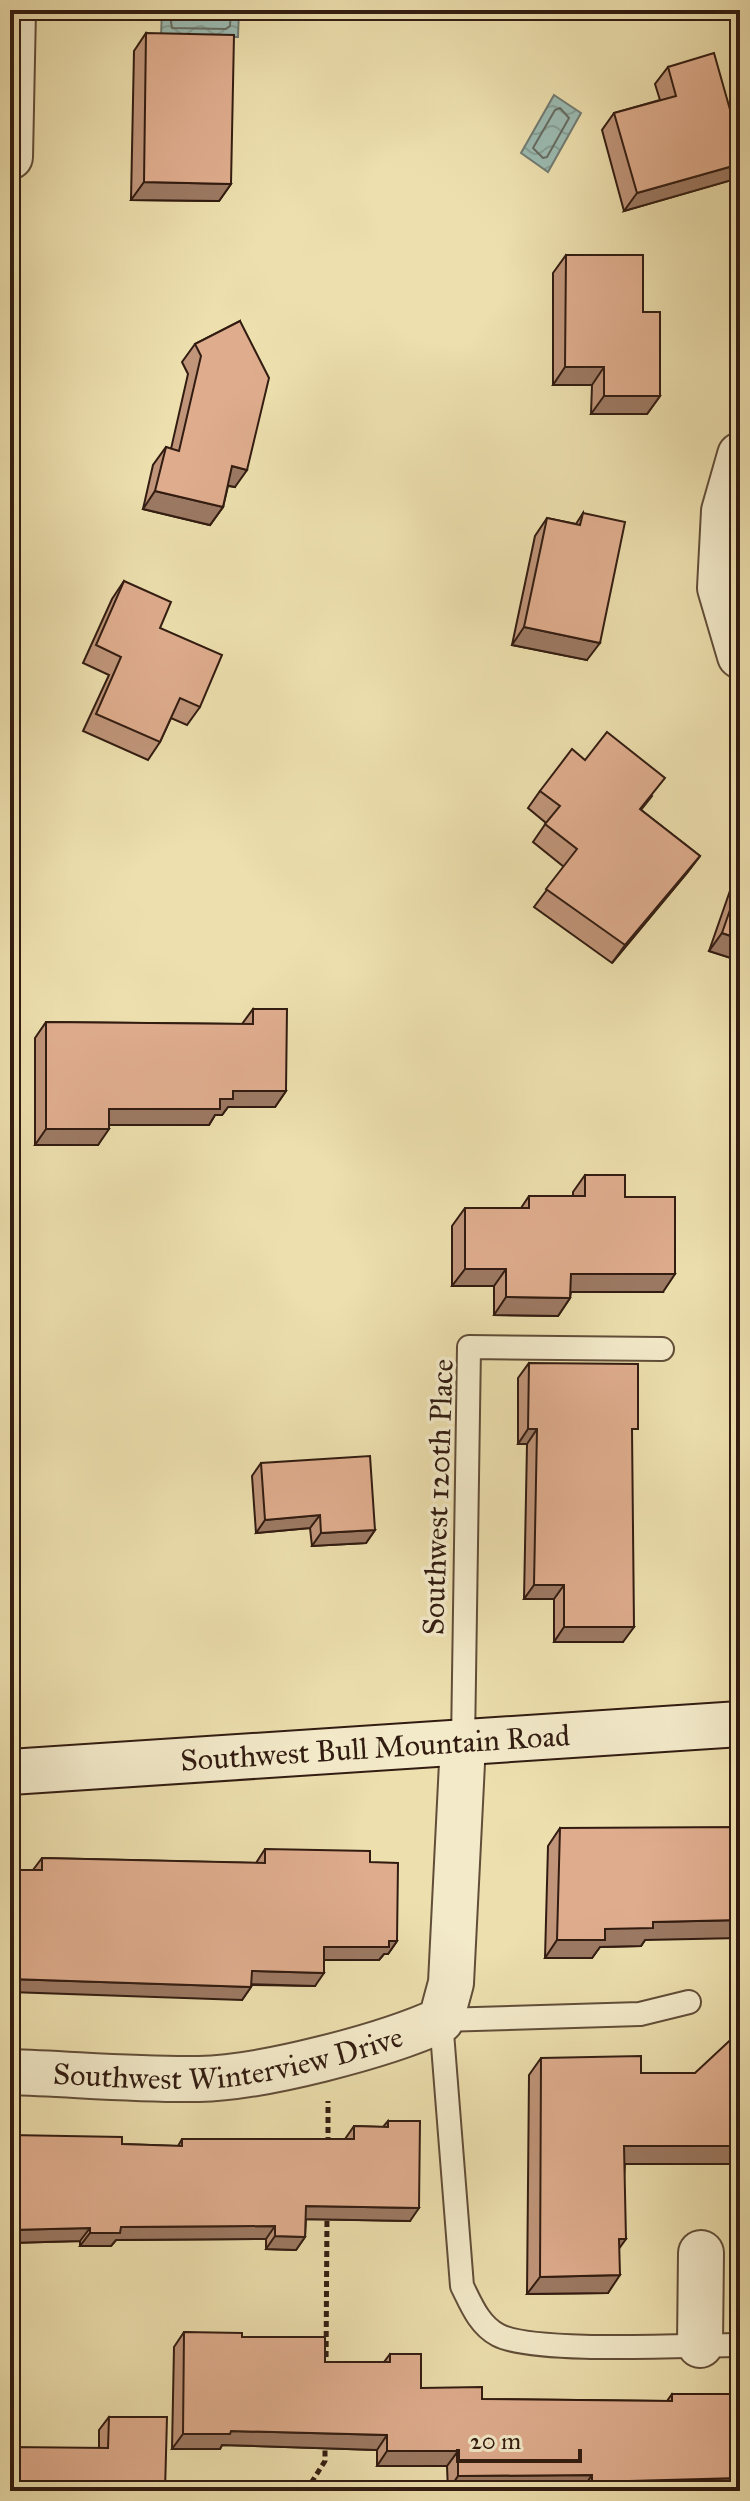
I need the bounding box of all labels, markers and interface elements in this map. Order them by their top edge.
street label: Southwest 120th Place [415,1358,461,1636]
street label: Southwest Bull Mountain Road [179,1717,571,1779]
street label: Southwest Winterview Drive [52,2018,407,2097]
scale bar [458,2413,580,2463]
text: 20 m [470,2426,521,2456]

